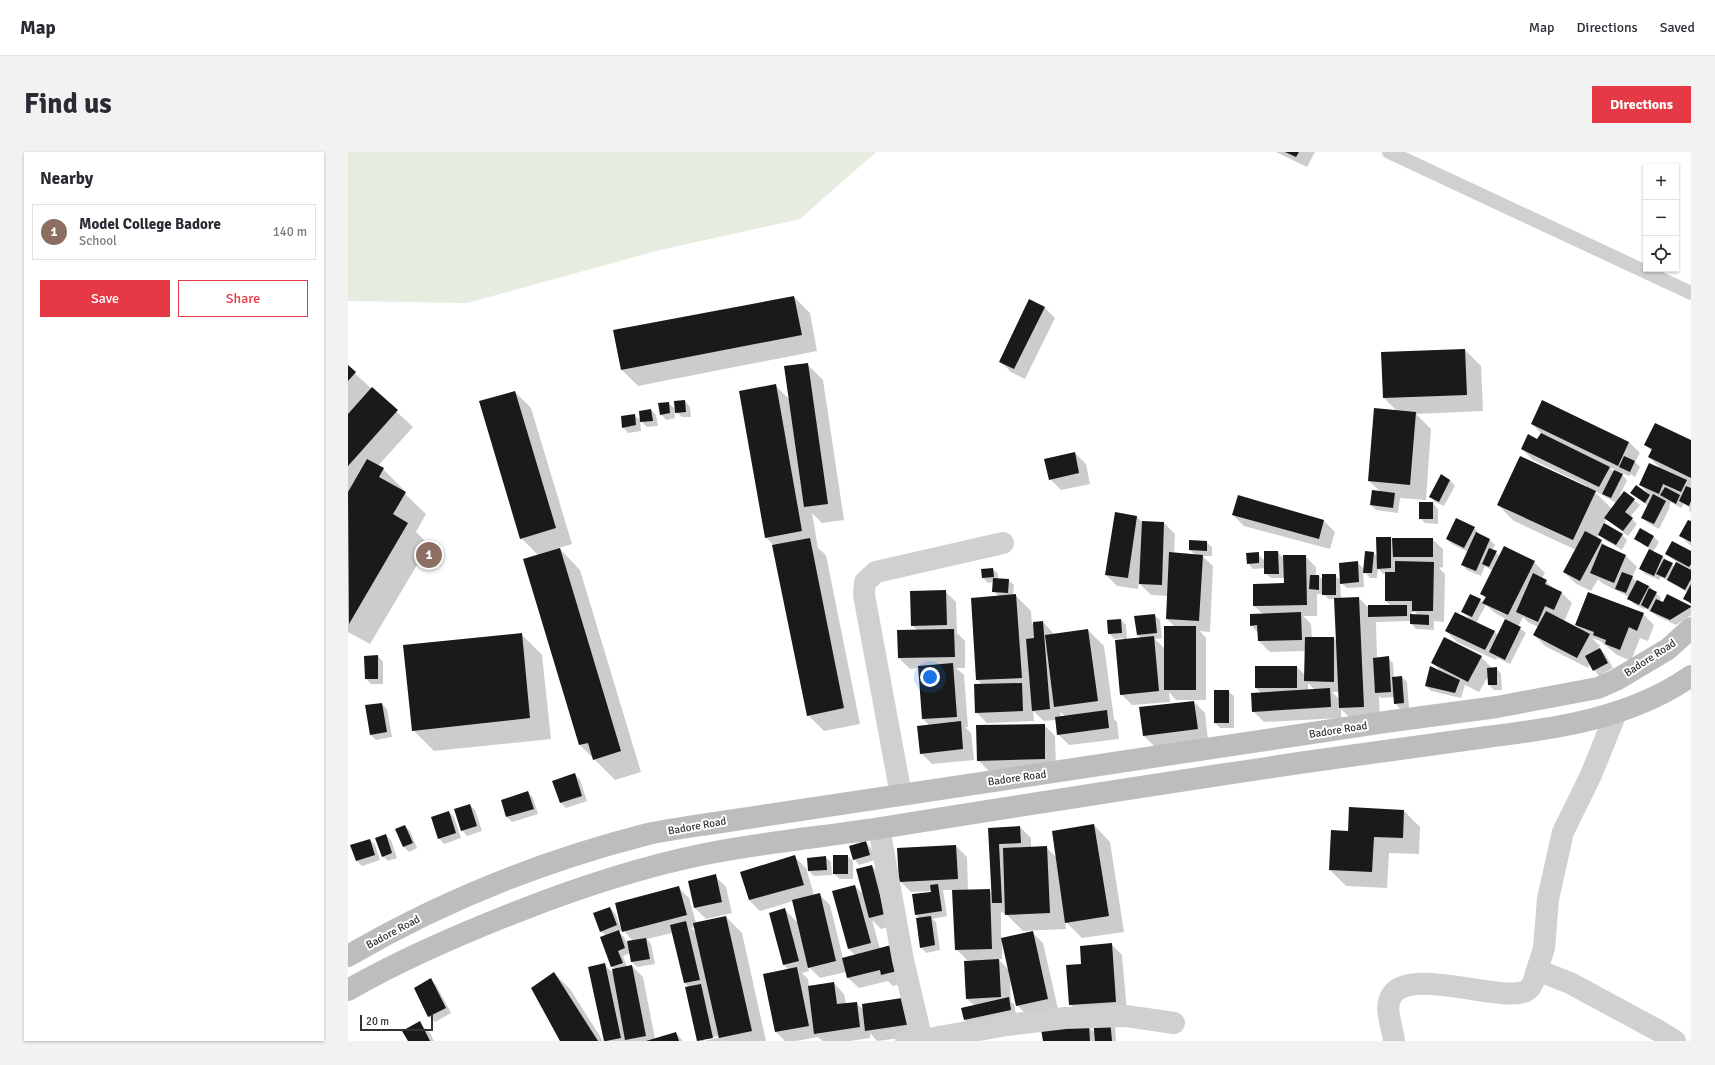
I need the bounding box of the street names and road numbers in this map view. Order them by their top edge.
street label: Badore Road [1622,636,1678,680]
street label: Badore Road [1308,719,1368,741]
street label: Badore Road [987,767,1047,789]
street label: Badore Road [667,814,727,838]
street label: Badore Road [364,912,422,952]

